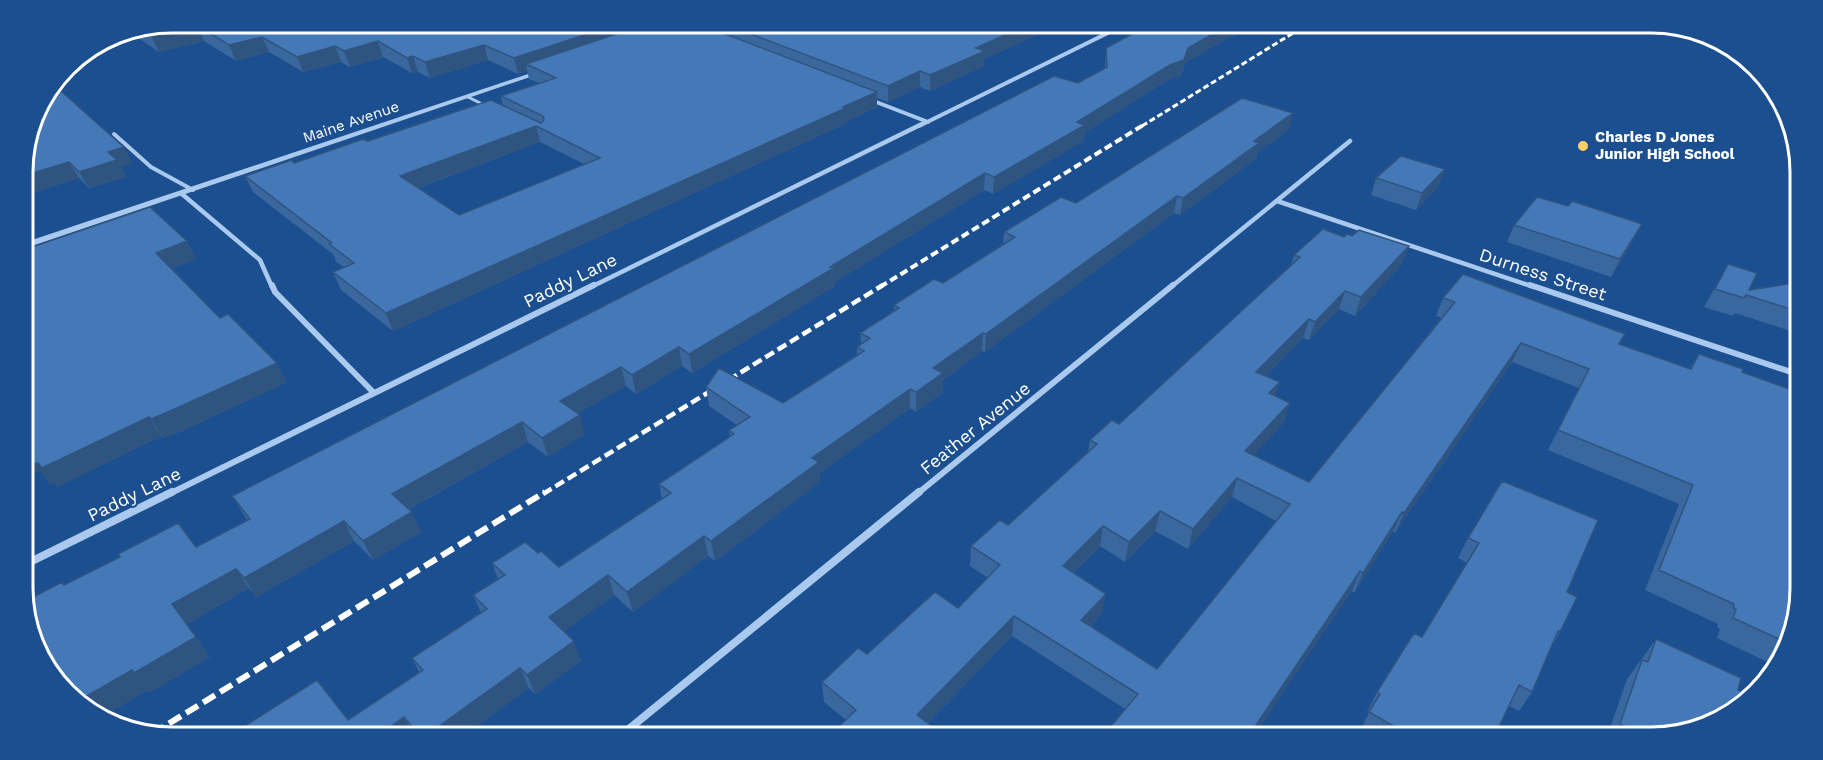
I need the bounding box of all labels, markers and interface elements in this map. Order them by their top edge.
street label: Maine Avenue [300,97,402,147]
place label: Charles D Jones Junior High School [1595,128,1735,163]
marker: Charles D Jones Junior High School [1576,139,1590,153]
street label: Durness Street [1477,244,1610,305]
street label: Paddy Lane [520,248,620,312]
street label: Feather Avenue [916,377,1034,479]
street label: Paddy Lane [84,462,184,526]

